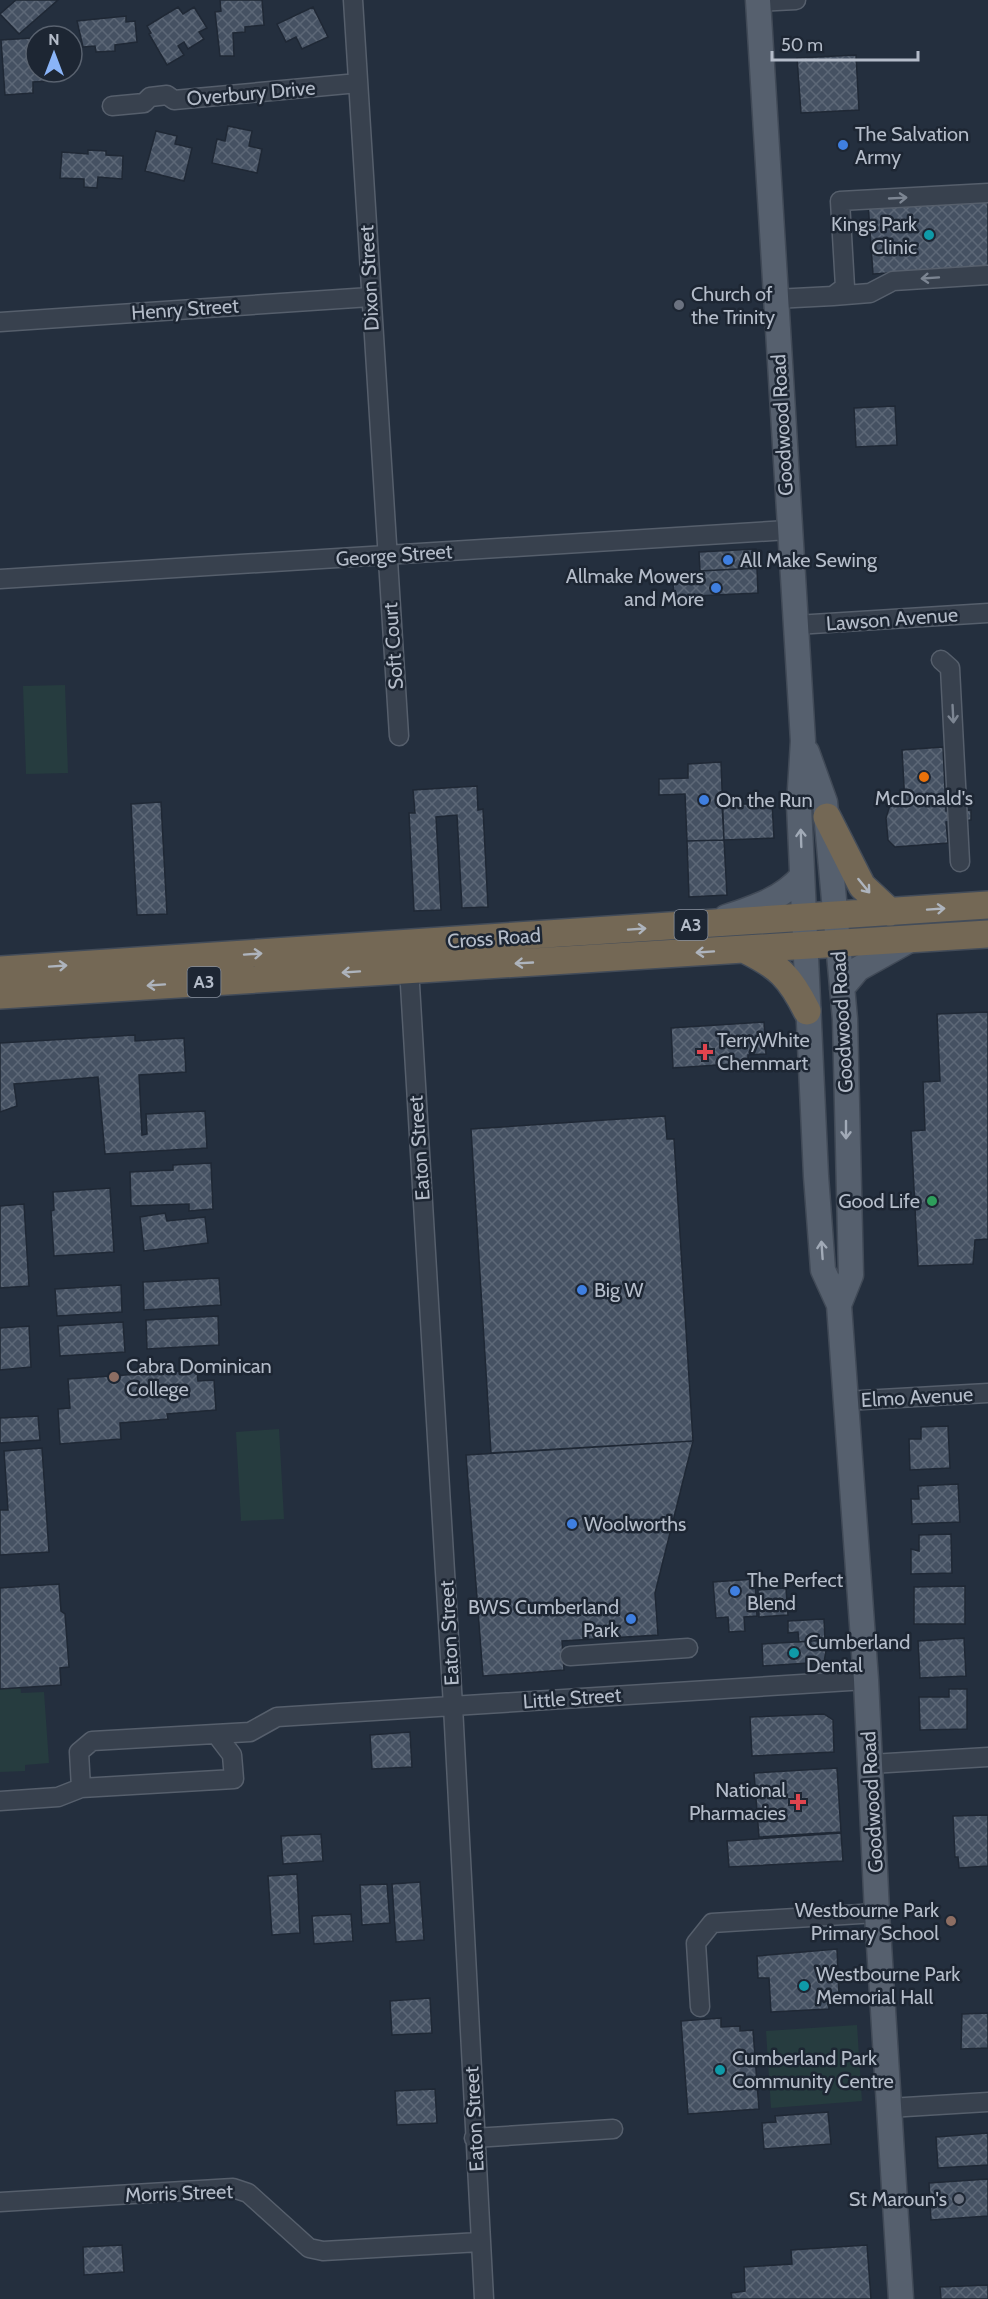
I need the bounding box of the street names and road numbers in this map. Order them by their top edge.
street label: Overbury Drive [186,75,316,111]
street label: Dixon Street [354,224,384,331]
street label: Henry Street [130,293,240,325]
street label: Goodwood Road [766,354,798,496]
street label: George Street [335,539,453,571]
street label: Soft Court [378,602,408,690]
street label: Lawson Avenue [825,602,959,636]
road number: A3 [674,910,708,940]
street label: Cross Road [446,923,542,953]
street label: Goodwood Road [826,951,858,1093]
road number: A3 [188,967,220,997]
street label: Eaton Street [403,1094,435,1201]
street label: Elmo Avenue [860,1382,974,1412]
street label: Eaton Street [434,1580,464,1686]
street label: Little Street [522,1683,622,1713]
street label: Goodwood Road [856,1731,888,1873]
street label: Eaton Street [459,2066,489,2172]
street label: Morris Street [125,2179,234,2207]

